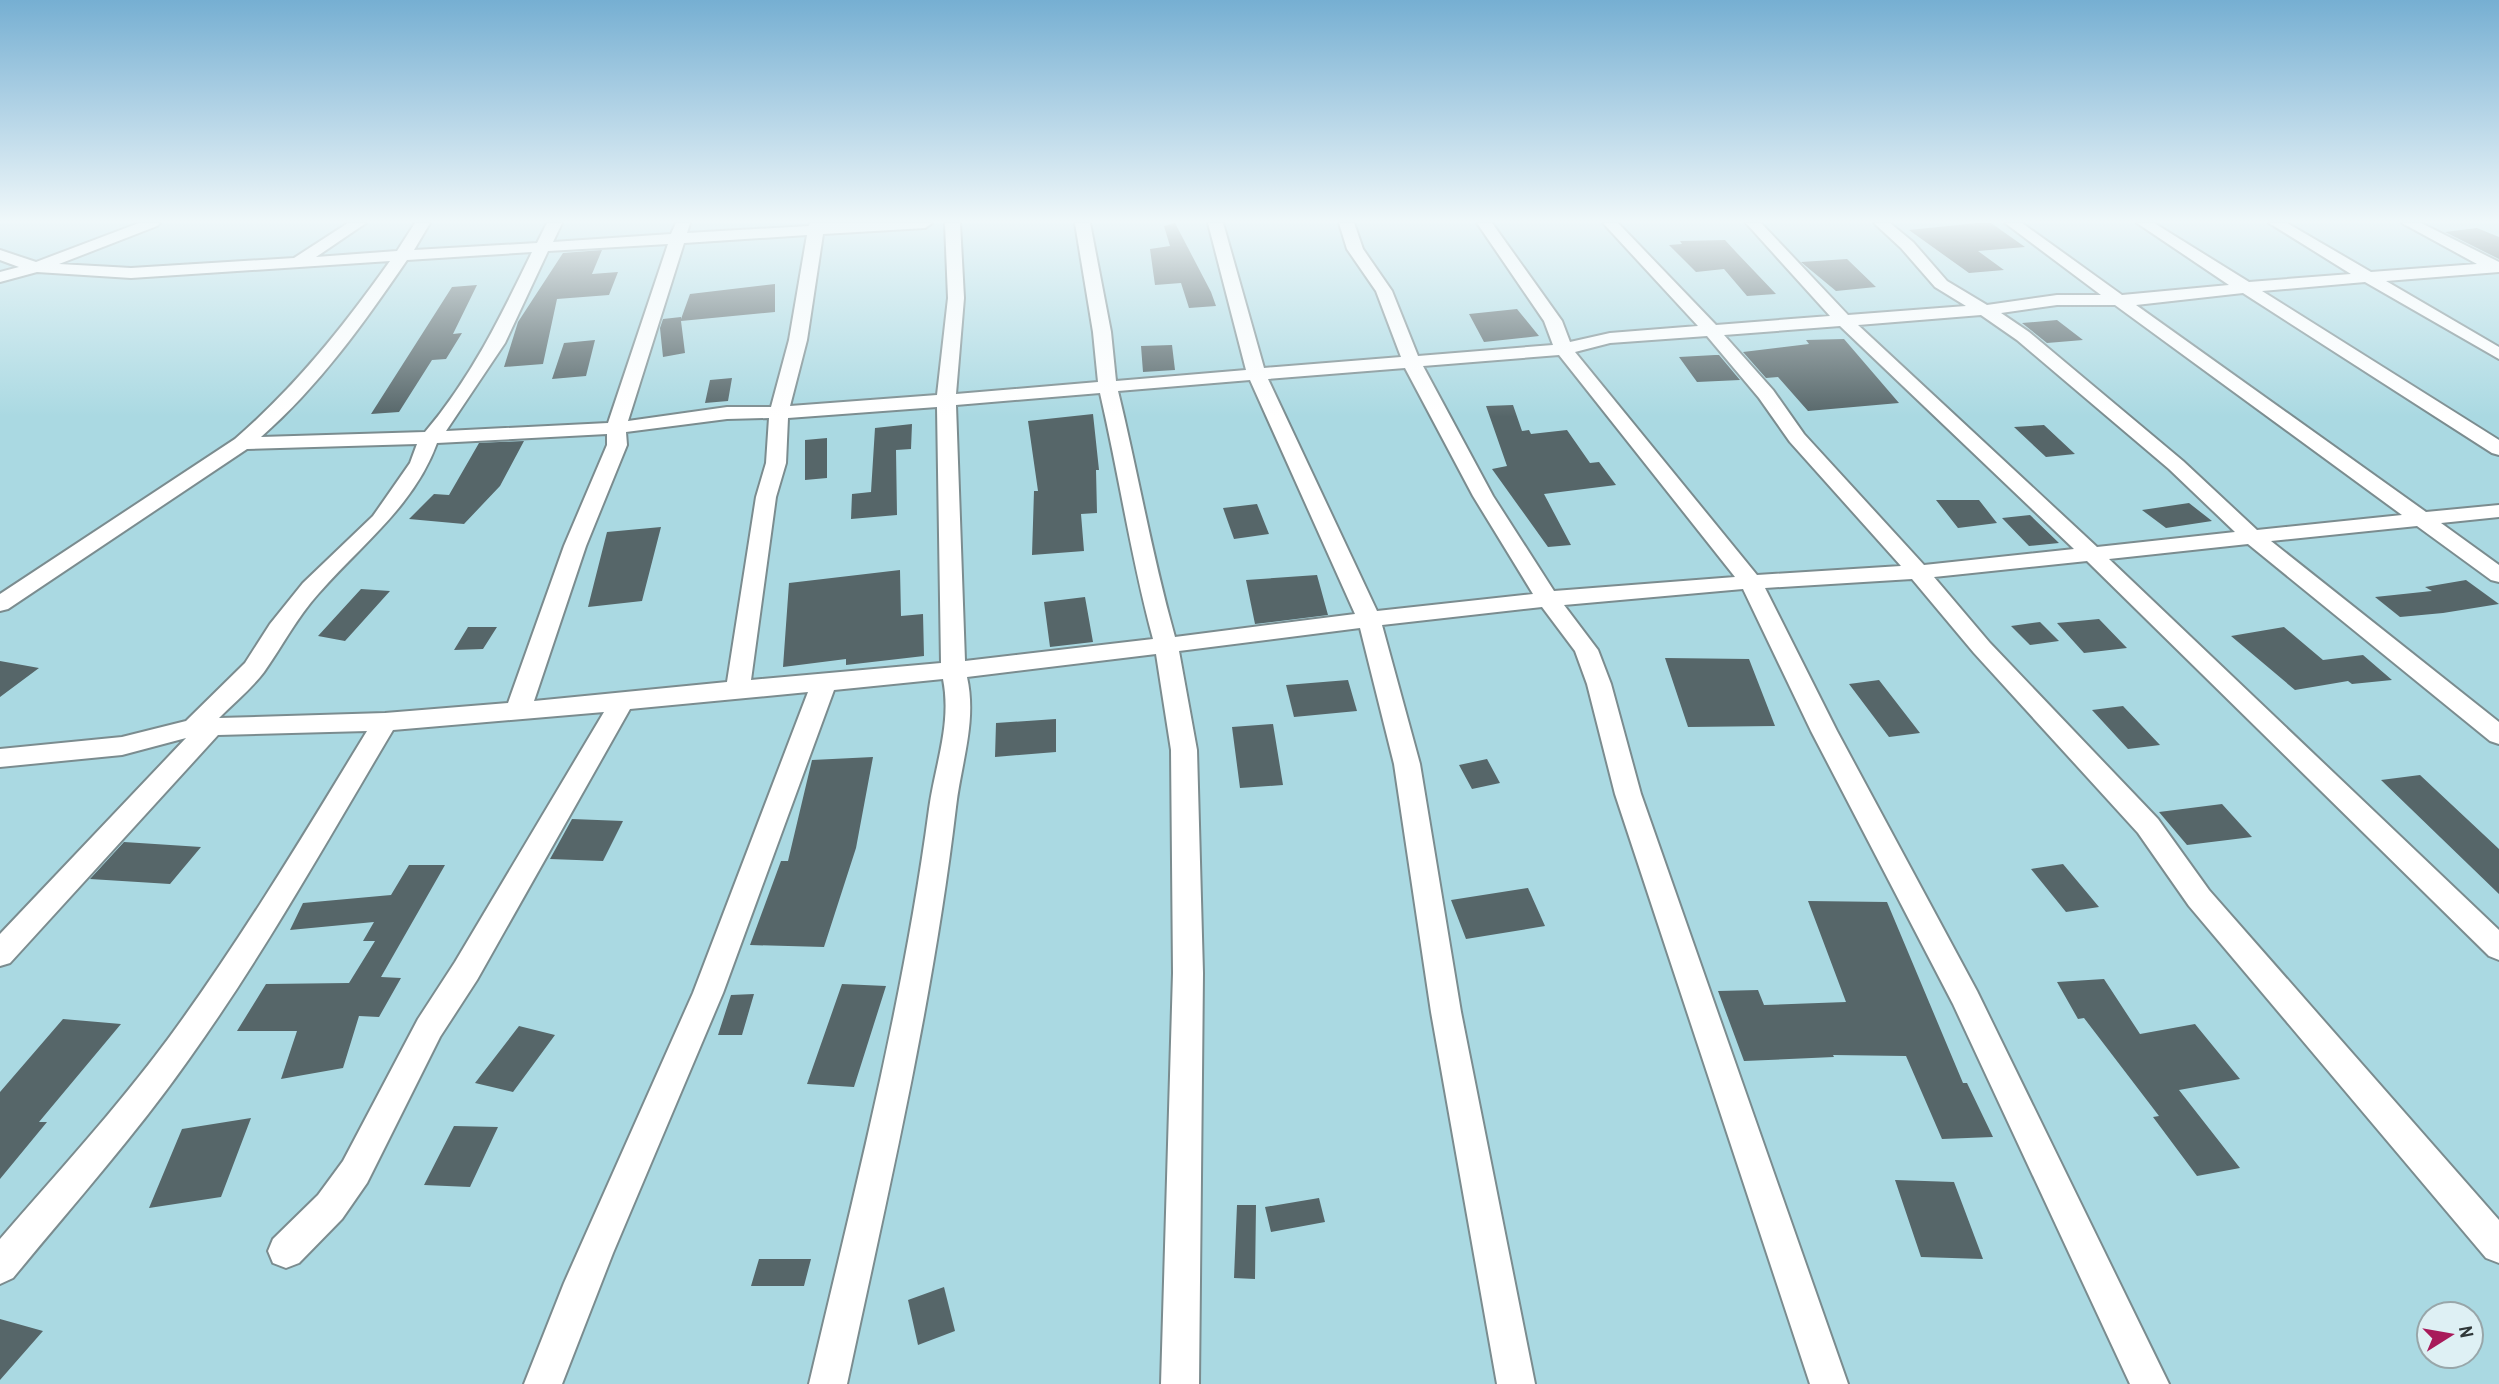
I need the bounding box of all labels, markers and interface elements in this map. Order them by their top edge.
north arrow [2415,1300,2485,1370]
text: N [2453,1324,2481,1340]

